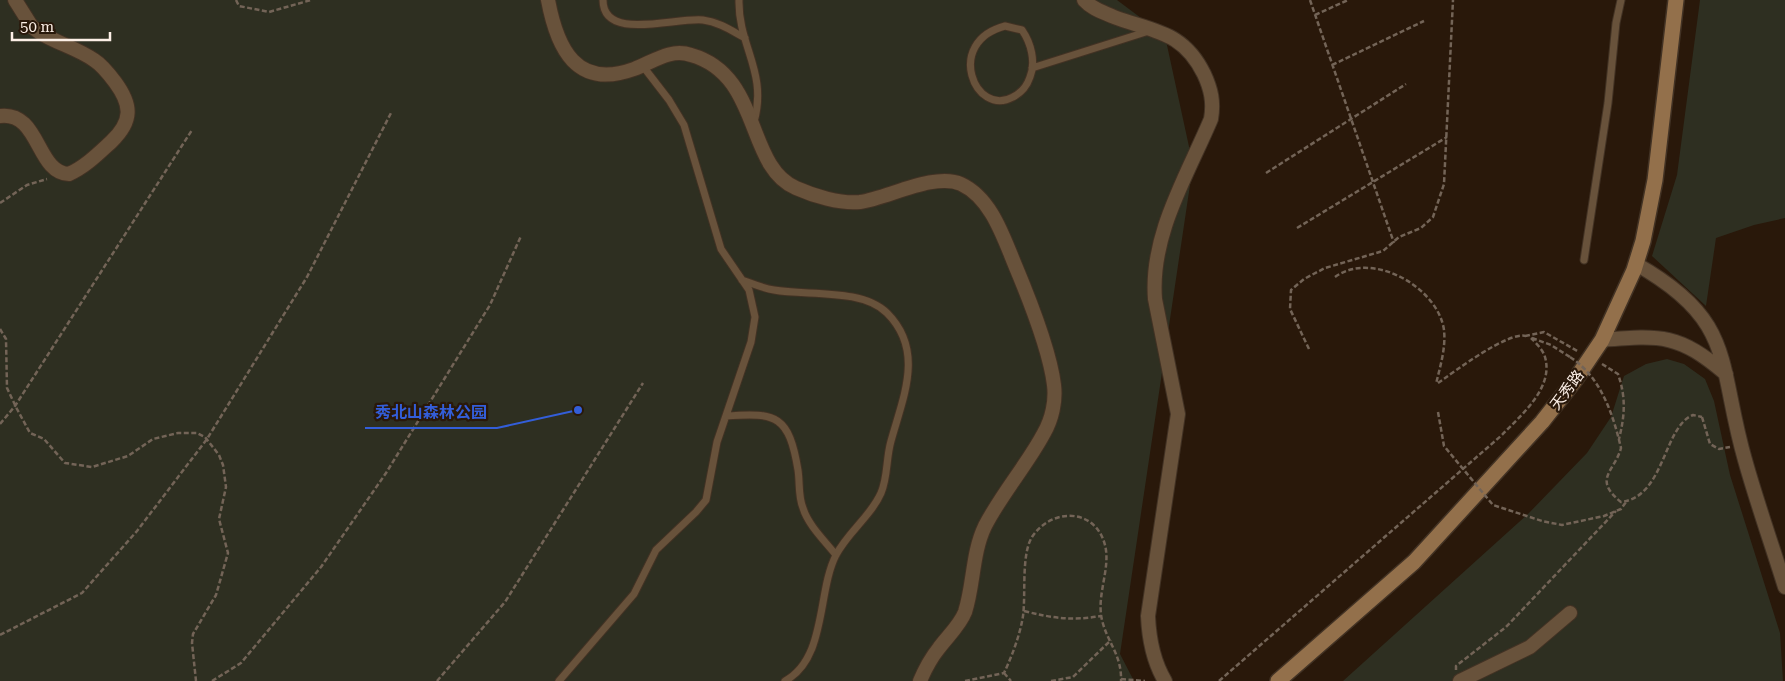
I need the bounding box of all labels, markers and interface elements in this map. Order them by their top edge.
scale bar [12,10,110,42]
text: 50 m [20,18,55,36]
street label: 天秀路 [1546,367,1588,413]
callout: 秀北山森林公园 [365,397,497,428]
text: 秀北山森林公园 [375,403,487,422]

